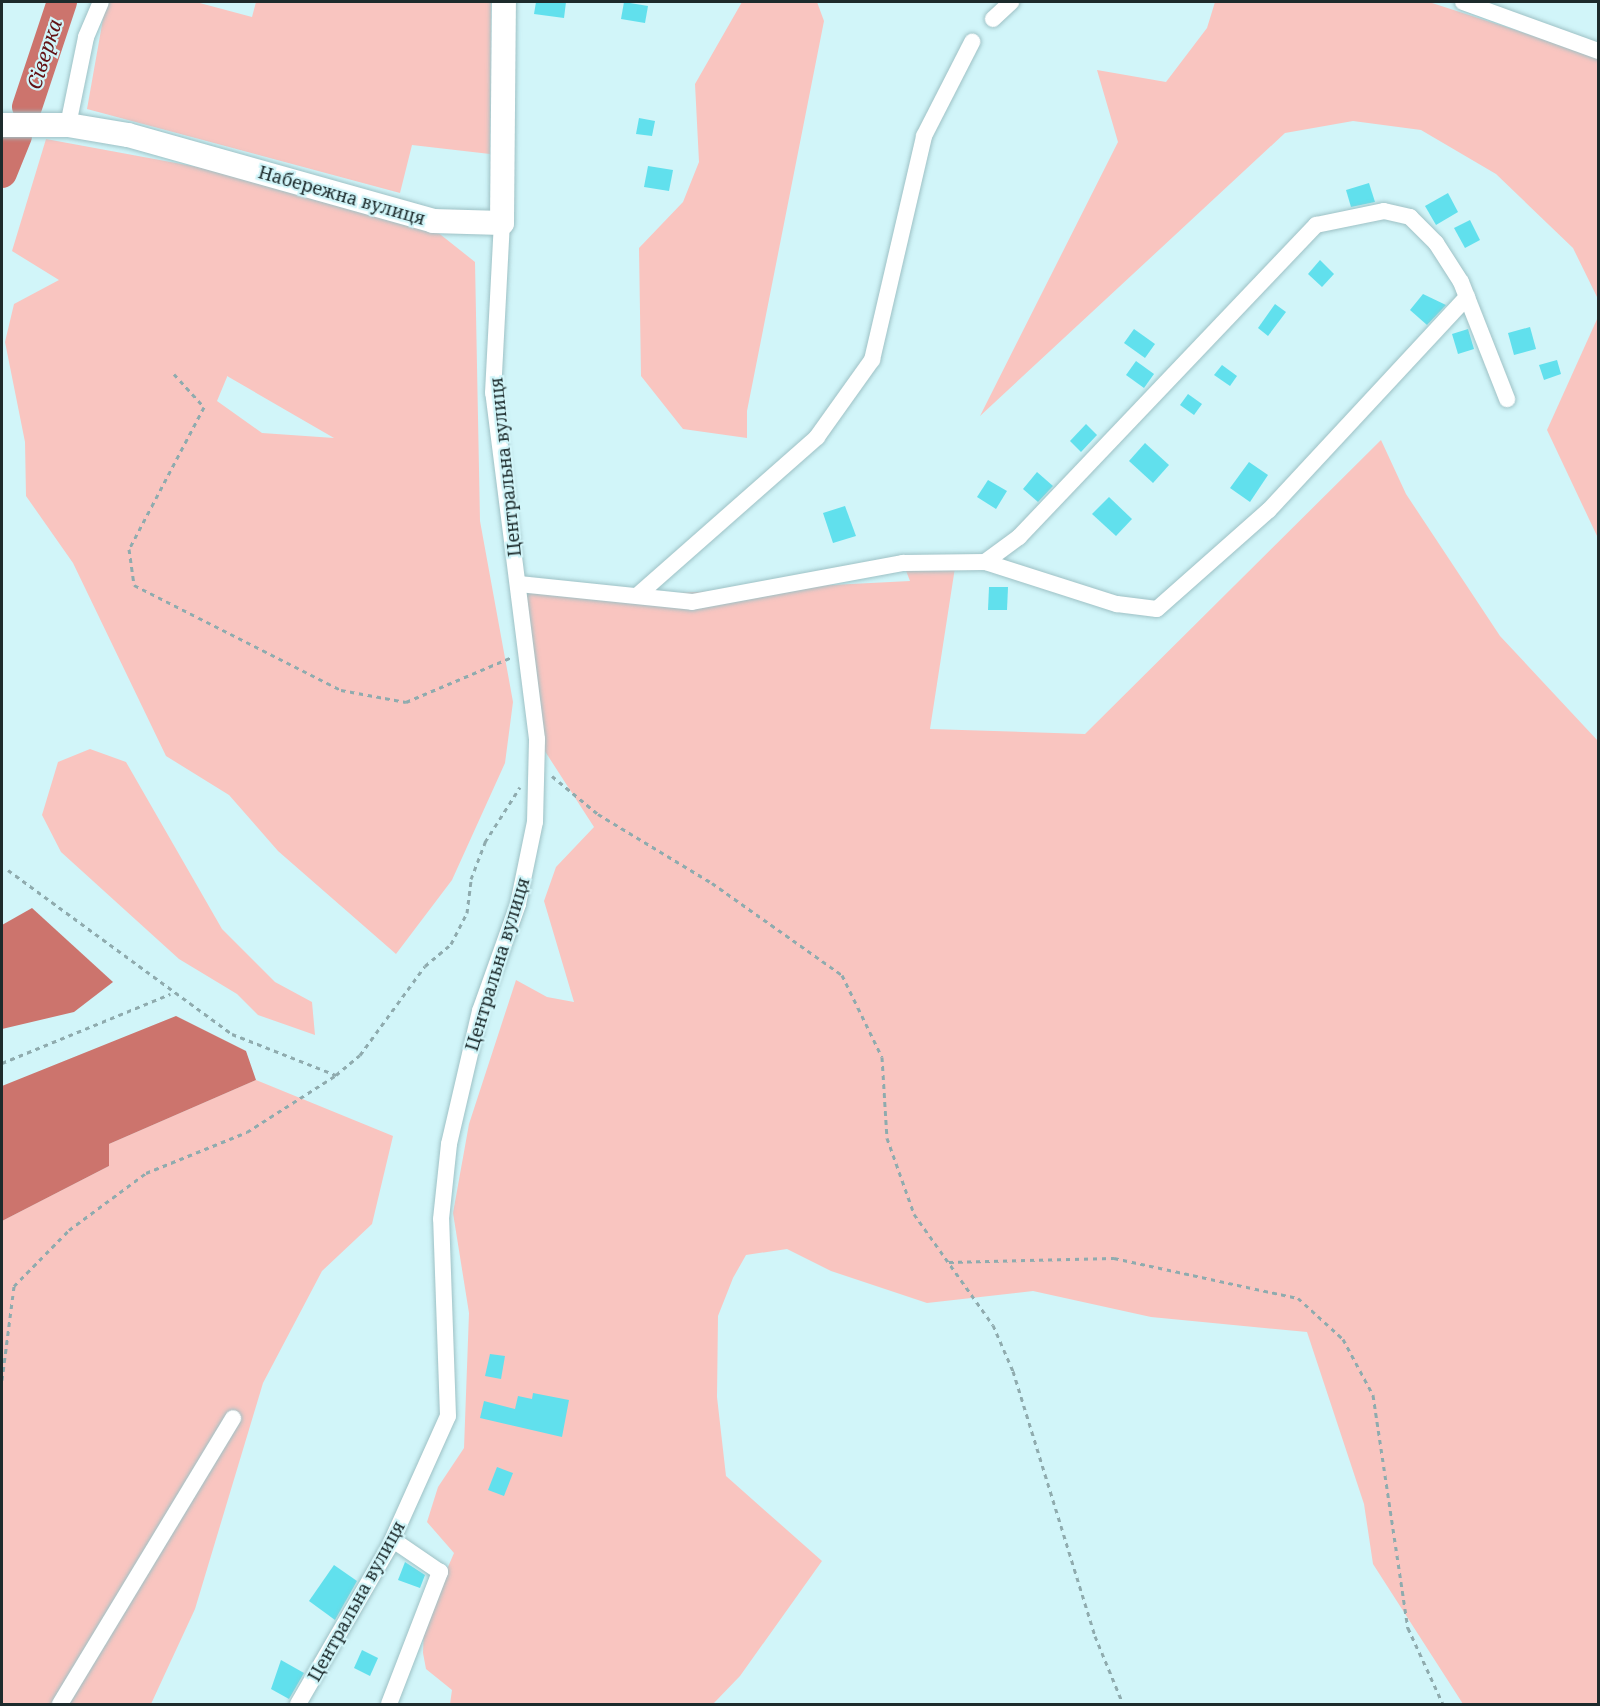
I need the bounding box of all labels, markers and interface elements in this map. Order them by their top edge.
water label: Сіверка [21,16,67,92]
street label: Набережна вулиця [256,161,428,229]
street label: Центральна вулиця [485,376,525,558]
street label: Центральна вулиця [460,875,534,1053]
street label: Центральна вулиця [303,1517,409,1685]

